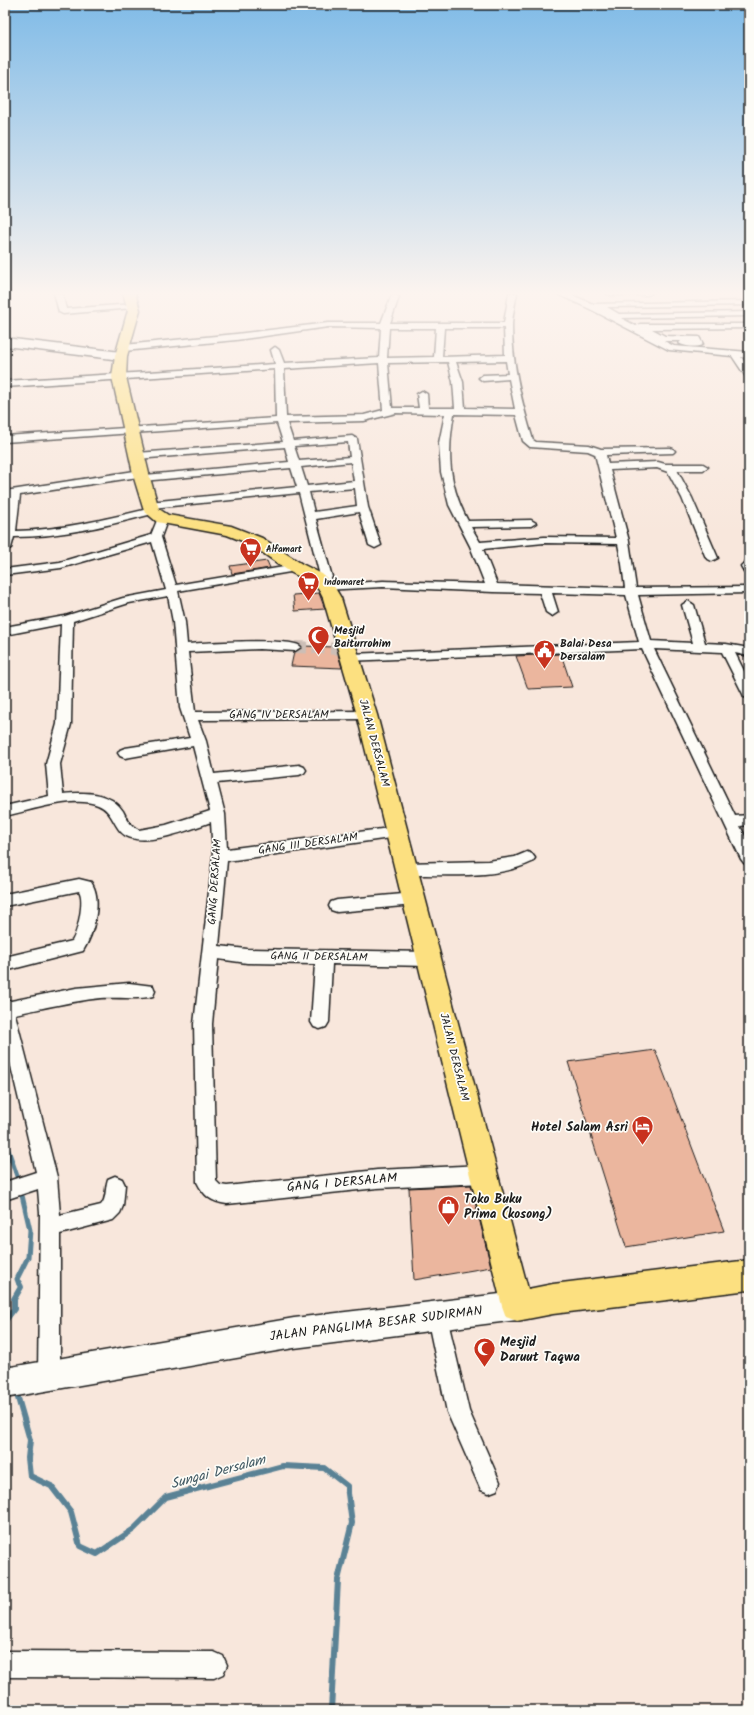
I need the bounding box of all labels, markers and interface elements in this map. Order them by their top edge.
supermarket icon: Alfamart [237,536,263,569]
place label: Alfamart [266,542,303,557]
supermarket icon: Indomaret [296,569,322,602]
place label: Indomaret [324,575,365,590]
place label: Mesjid Baiturrohim [334,622,391,653]
mosque icon: Mesjid Baiturrohim [306,624,332,657]
place label: Balai Desa Dersalam [560,635,612,666]
public building icon: Balai Desa Dersalam [531,637,557,670]
street label: JALAN DERSALAM [354,697,394,789]
street label: GANG IV DERSALAM [229,706,329,724]
street label: GANG III DERSALAM [257,828,359,860]
street label: GANG DERSALAM [203,838,227,925]
street label: GANG II DERSALAM [270,947,368,967]
street label: JALAN DERSALAM [434,1011,474,1103]
hotel icon: Hotel Salam Asri [630,1114,656,1147]
place label: Hotel Salam Asri [531,1117,629,1138]
street label: GANG I DERSALAM [286,1168,399,1198]
place label: Toko Buku Prima (kosong) [464,1189,552,1225]
shop icon: Toko Buku Prima (kosong) [435,1193,461,1226]
street label: JALAN PANGLIMA BESAR SUDIRMAN [268,1300,484,1347]
place label: Mesjid Daruut Taqwa [500,1332,580,1368]
mosque icon: Mesjid Daruut Taqwa [471,1336,497,1369]
water label: Sungai Dersalam [168,1448,270,1495]

